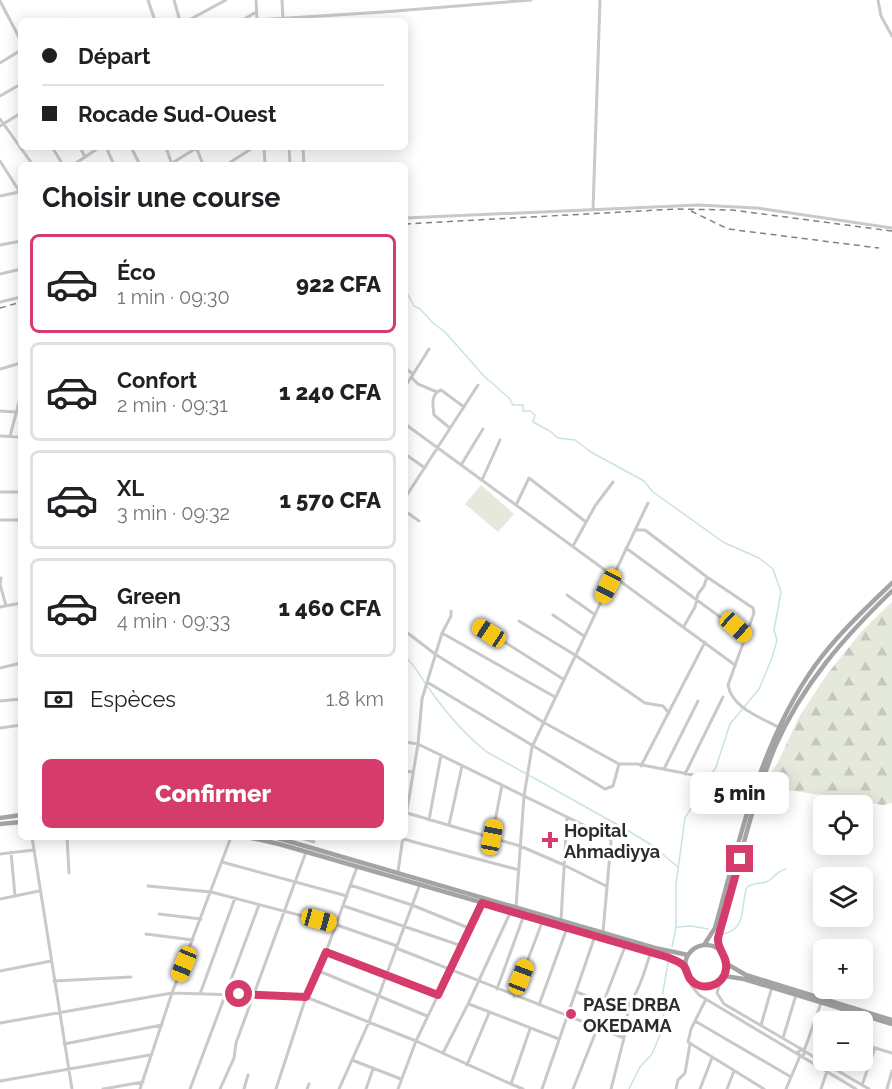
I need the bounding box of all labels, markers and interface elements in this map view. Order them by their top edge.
text: Départ [78,43,150,69]
text: Rocade Sud-Ouest [78,101,276,127]
text: Choisir une course [42,182,280,213]
icon: car [45,257,99,311]
text: Éco [117,259,156,285]
text: 922 CFA [296,271,381,297]
text: 1 min · 09:30 [117,285,230,309]
icon: car [45,365,99,419]
text: Confort [117,367,197,393]
text: 1 240 CFA [279,379,381,405]
text: 2 min · 09:31 [117,393,228,417]
icon: car [45,473,99,527]
text: XL [117,475,144,501]
text: 1 570 CFA [280,487,381,513]
text: 3 min · 09:32 [117,501,230,525]
car [592,566,624,606]
icon: car [45,581,99,635]
text: Green [117,583,181,609]
text: 1 460 CFA [278,595,381,621]
car [717,608,755,646]
text: 4 min · 09:33 [117,609,230,633]
car [469,616,509,650]
icon: cash [42,683,75,716]
text: Espèces [90,686,176,712]
text: 1.8 km [326,687,384,711]
button: Confirmer [42,759,384,828]
callout: 5 min [690,772,789,814]
text: 5 min [713,781,766,805]
map controls [813,795,873,1071]
button: locate [813,795,873,855]
car [480,818,504,856]
place label: Hopital Ahmadiyya [564,820,660,862]
marker: Hopital Ahmadiyya [541,831,559,849]
route end [726,845,753,872]
button: layers [813,867,873,927]
car [299,907,339,933]
button: + [813,939,873,999]
car [169,944,199,984]
car [506,957,536,997]
route start [225,980,252,1007]
place label: PASE DRBA OKEDAMA [583,994,681,1036]
marker: PASE DRBA OKEDAMA [564,1007,578,1021]
button: − [813,1011,873,1071]

